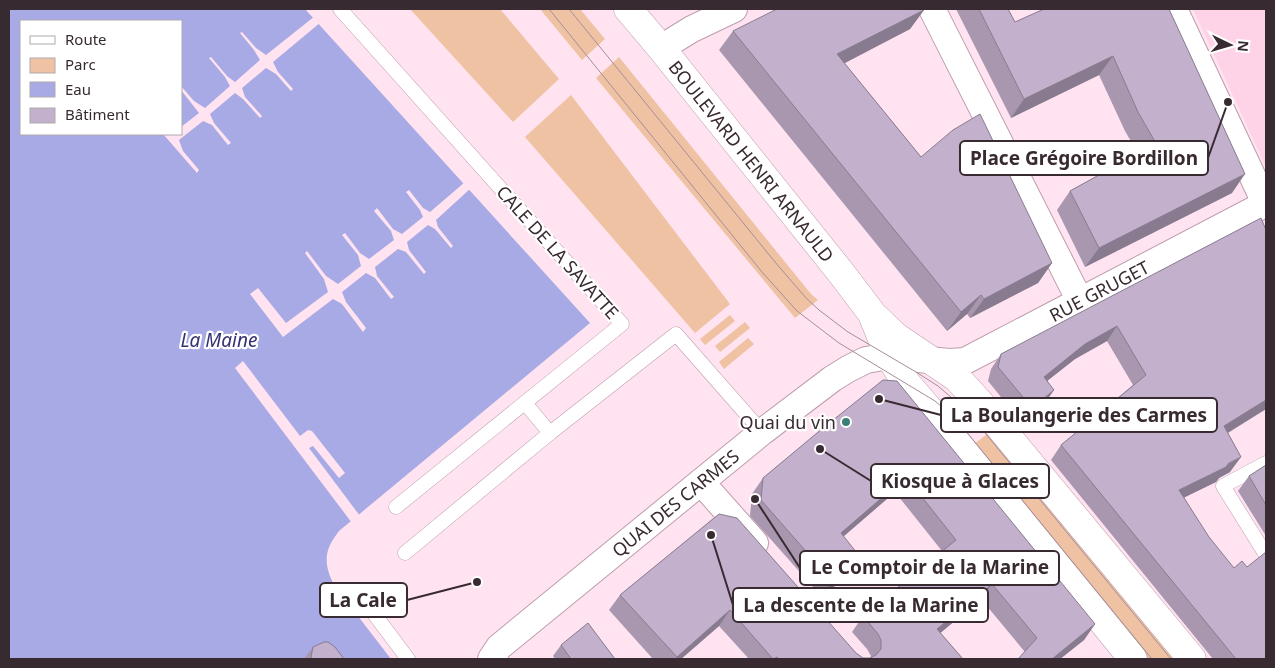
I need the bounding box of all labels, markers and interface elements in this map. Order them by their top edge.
legend [20,20,182,135]
north arrow [1205,20,1255,70]
text: Route [65,29,107,49]
text: N [1233,40,1253,53]
text: Parc [65,54,96,74]
street label: BOULEVARD HENRI ARNAULD [664,55,840,267]
text: Eau [65,79,91,99]
text: Bâtiment [65,104,130,124]
callout: Place Grégoire Bordillon [960,141,1208,175]
text: Place Grégoire Bordillon [970,145,1198,171]
street label: CALE DE LA SAVATTE [492,180,624,324]
street label: RUE GRUGET [1045,255,1153,327]
water label: La Maine [181,327,257,353]
callout: La Boulangerie des Carmes [941,398,1217,432]
text: La Boulangerie des Carmes [951,402,1207,428]
place label: Quai du vin [740,410,836,434]
marker: Quai du vin [840,416,852,428]
street label: QUAI DES CARMES [607,444,744,562]
callout: Kiosque à Glaces [871,464,1049,498]
text: Kiosque à Glaces [881,468,1039,494]
callout: Le Comptoir de la Marine [800,551,1059,585]
text: Le Comptoir de la Marine [811,554,1049,580]
callout: La Cale [320,583,407,617]
text: La Cale [329,587,397,613]
callout: La descente de la Marine [733,588,988,622]
text: La descente de la Marine [743,592,979,618]

